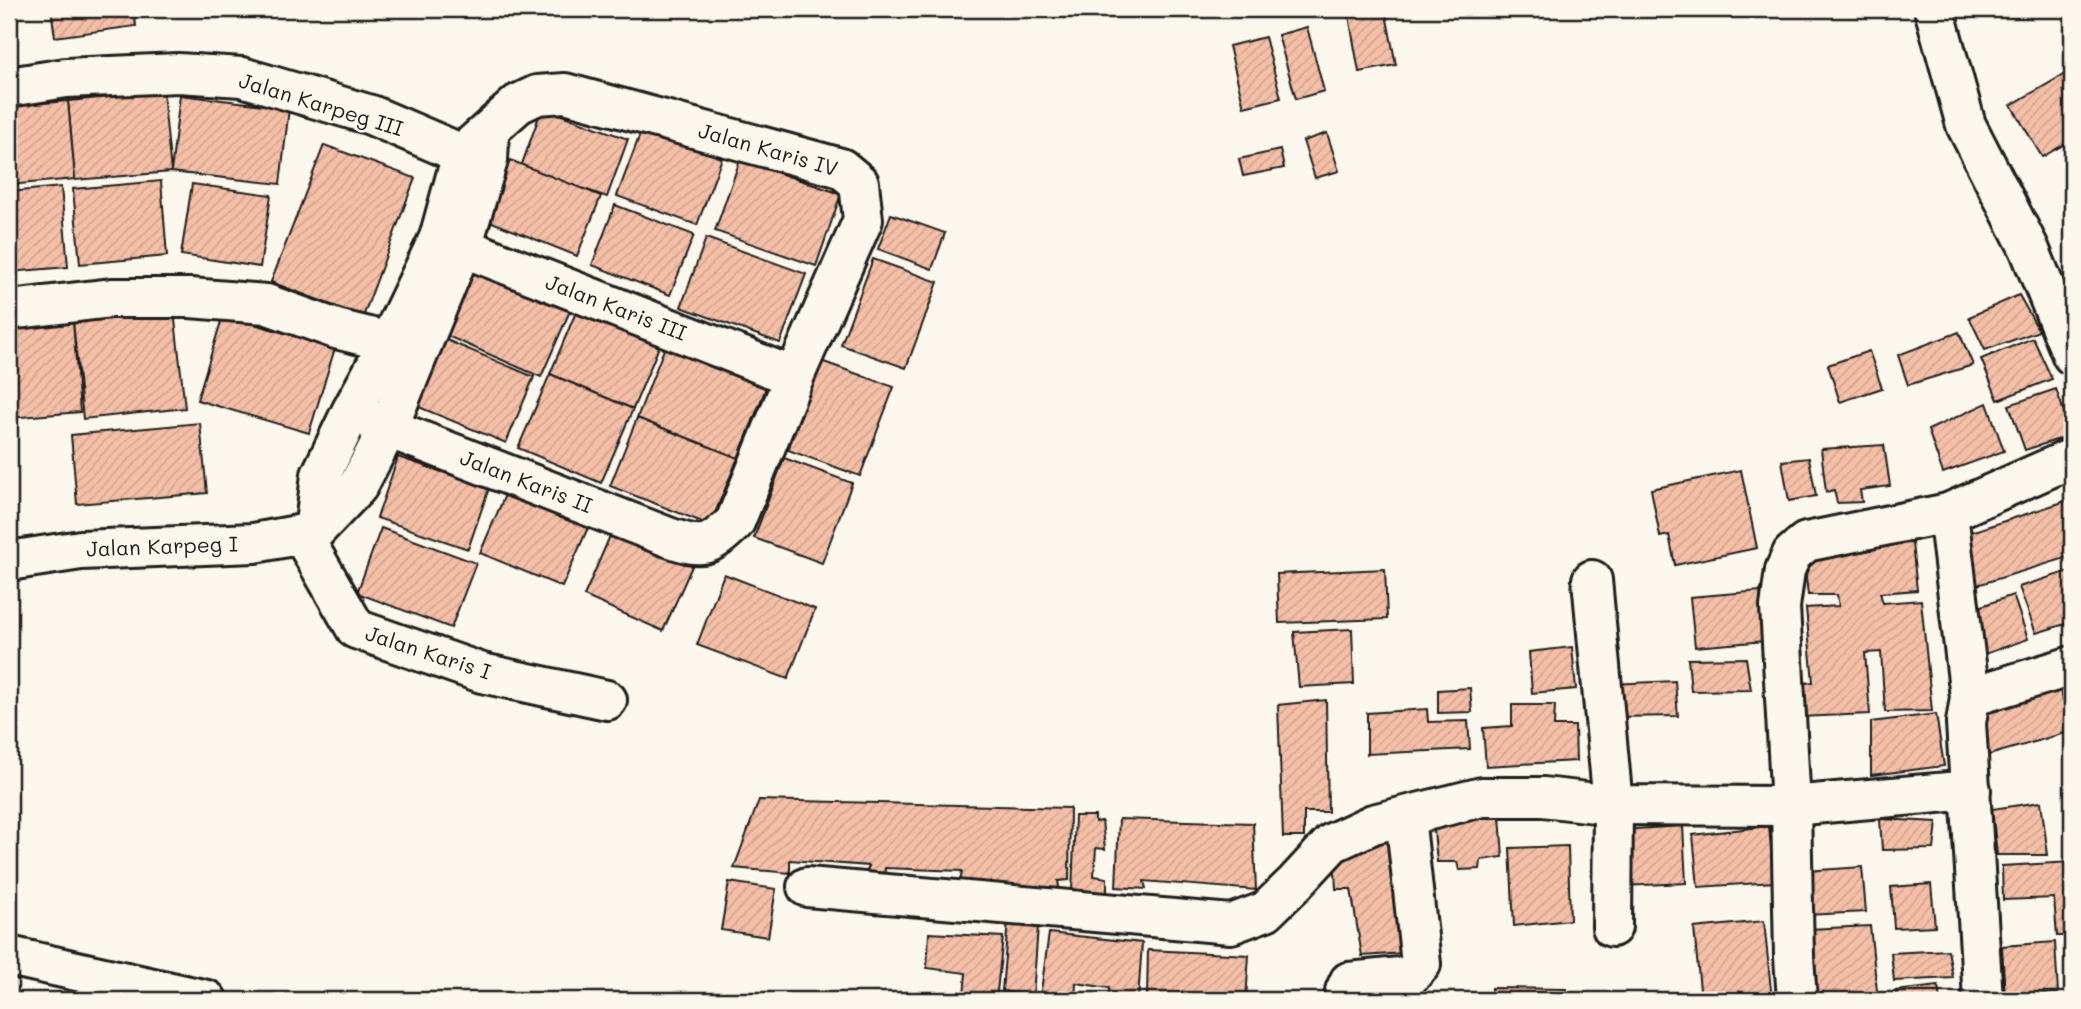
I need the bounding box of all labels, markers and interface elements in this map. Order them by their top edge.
street label: Jalan Karpeg III [236,66,407,141]
street label: Jalan Karis IV [696,116,841,181]
street label: Jalan Karis III [542,267,691,346]
street label: Jalan Karis II [457,443,596,518]
street label: Jalan Karpeg I [86,529,238,562]
street label: Jalan Karis I [362,619,495,685]

